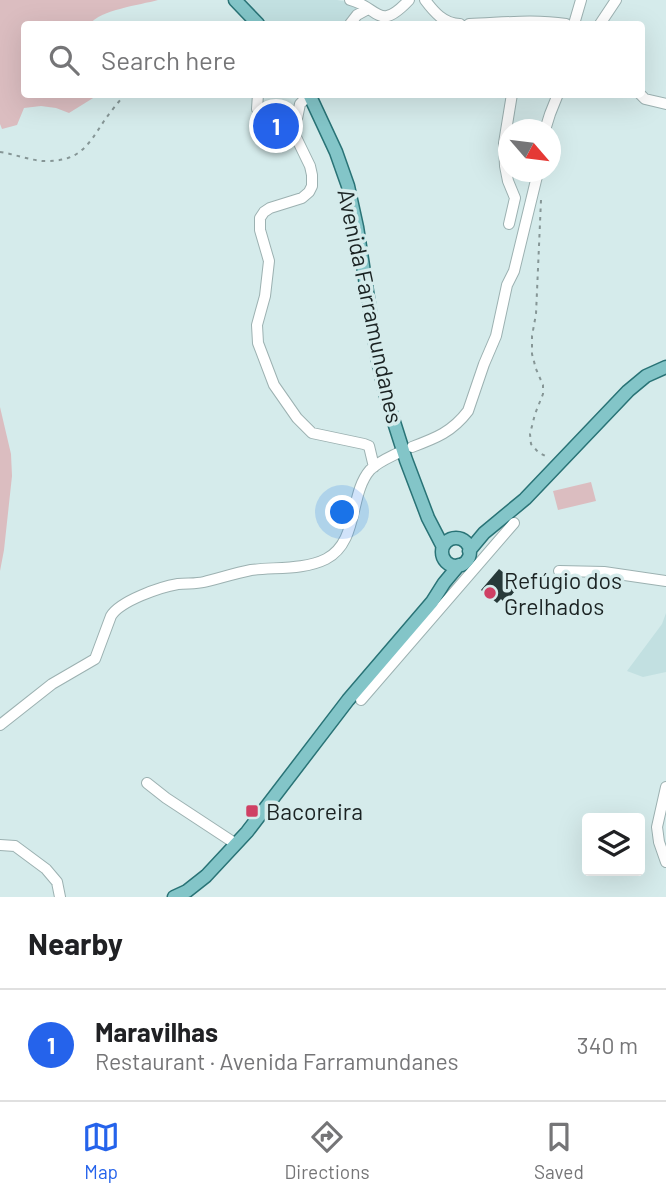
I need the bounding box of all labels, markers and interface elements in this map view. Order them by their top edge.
search box [21,21,645,98]
icon: search [45,41,83,79]
text: Search here [101,44,236,75]
pin: 1 [253,100,299,152]
north arrow [498,119,561,182]
street label: Avenida Farramundanes [332,186,410,426]
your location [325,495,359,529]
place label: Refúgio dos Grelhados [504,566,622,620]
marker: Refúgio dos Grelhados [482,585,498,601]
place label: Bacoreira [266,797,363,825]
marker: Bacoreira [244,803,260,819]
map controls [582,813,645,876]
button: layers [582,813,645,876]
text: Nearby [28,925,123,961]
text: Maravilhas [95,1016,218,1047]
text: 1 [47,1031,55,1059]
text: 340 m [577,1031,638,1059]
text: Restaurant · Avenida Farramundanes [95,1047,459,1075]
tab: Map [82,1118,120,1183]
tab: Directions [285,1118,370,1183]
tab: Saved [534,1118,584,1183]

